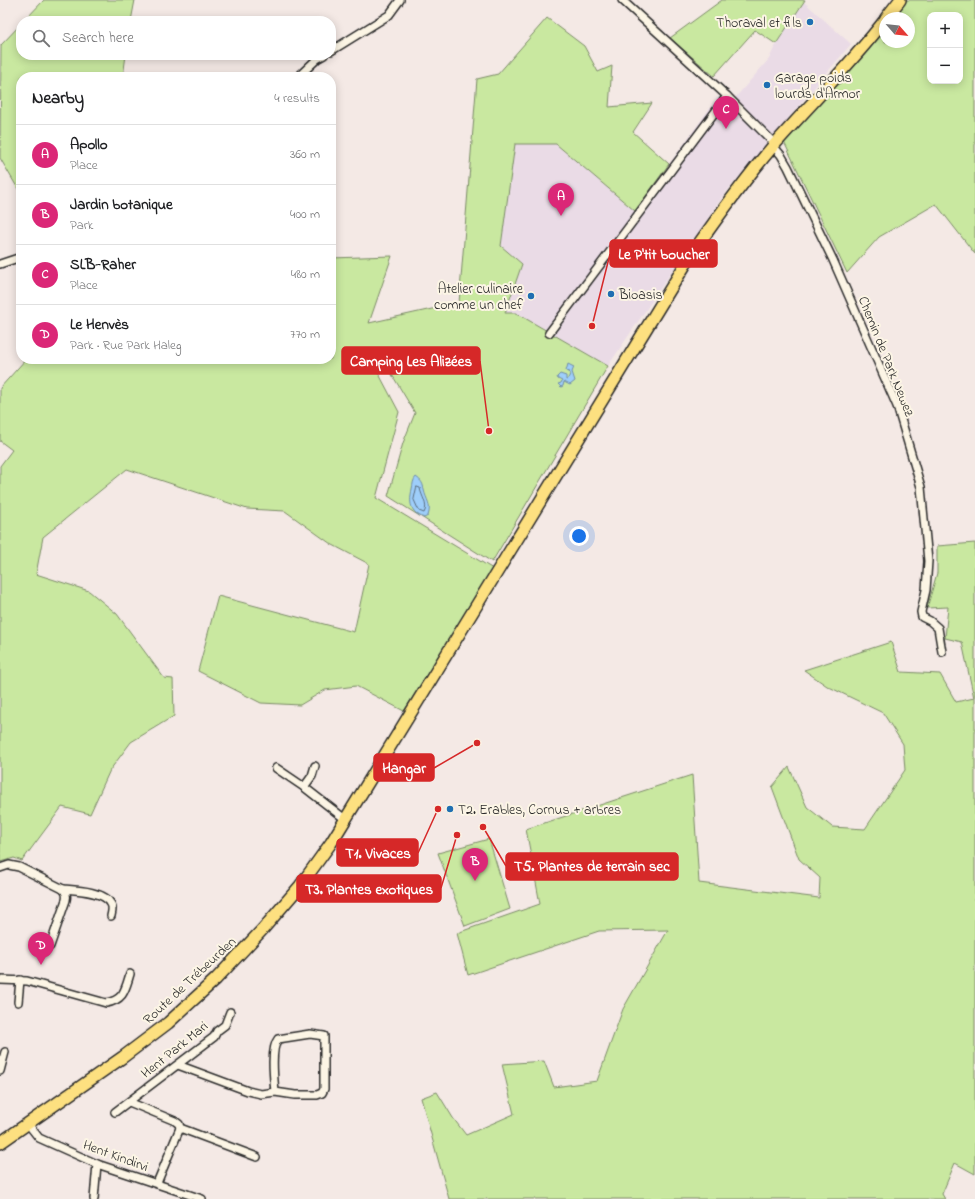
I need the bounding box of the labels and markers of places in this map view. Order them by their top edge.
place label: Thoraval et fils [716,13,802,34]
marker: Thoraval et fils [805,17,815,27]
place label: Garage poids lourds d'Armor [775,68,861,105]
marker: Garage poids lourds d'Armor [762,80,772,90]
pin: C [713,96,739,129]
pin: A [548,183,574,216]
callout: Le P'tit boucher [610,240,717,267]
place label: Atelier culinaire comme un chef [434,279,524,316]
place label: Bioasis [618,285,663,306]
marker: Bioasis [606,289,616,299]
marker: Atelier culinaire comme un chef [526,291,536,301]
callout: Camping Les Alizées [342,347,480,374]
callout: Hangar [374,754,434,781]
place label: T2. Erables, Cornus + arbres [458,800,621,821]
marker: T2. Erables, Cornus + arbres [445,804,455,814]
callout: T1. Vivaces [337,839,418,866]
pin: B [462,848,488,881]
callout: T5. Plantes de terrain sec [506,853,678,880]
callout: T3. Plantes exotiques [297,875,441,902]
pin: D [28,932,54,965]

